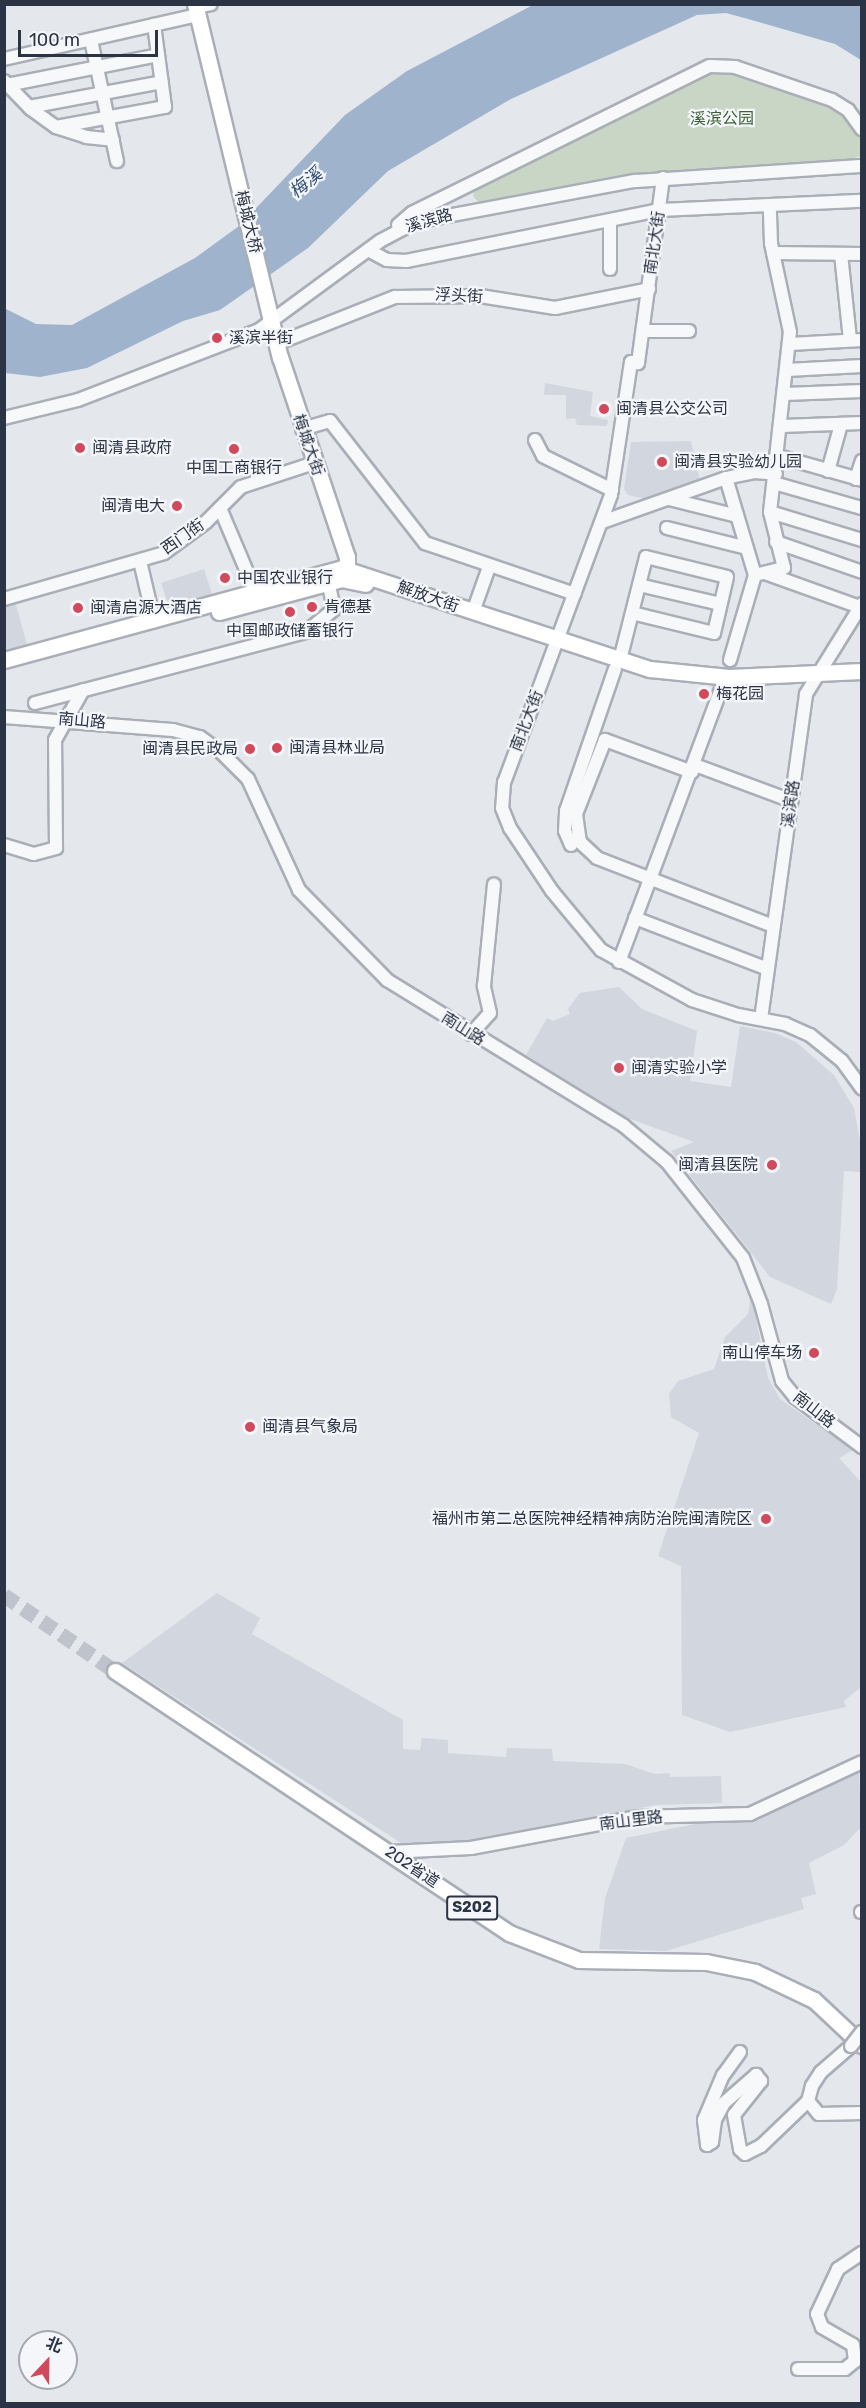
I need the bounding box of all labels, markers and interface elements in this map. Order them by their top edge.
scale bar [21,18,160,56]
text: 100 m [29,29,80,51]
park label: 溪滨公园 [690,109,754,129]
water label: 梅溪 [285,163,327,203]
street label: 梅城大桥 [231,189,265,255]
street label: 溪滨路 [403,205,455,237]
street label: 南北大街 [641,210,669,276]
street label: 浮头街 [435,285,483,307]
place label: 溪滨半街 [229,328,293,348]
marker: 溪滨半街 [210,331,224,345]
place label: 闽清县公交公司 [616,399,728,419]
marker: 闽清县公交公司 [597,402,611,416]
street label: 梅城大街 [289,412,327,478]
place label: 闽清县政府 [92,438,172,458]
marker: 闽清县政府 [73,441,87,455]
marker: 中国工商银行 [227,442,241,456]
place label: 闽清县实验幼儿园 [674,452,802,472]
marker: 闽清县实验幼儿园 [655,455,669,469]
place label: 中国工商银行 [186,458,282,478]
place label: 闽清电大 [101,496,165,516]
marker: 闽清电大 [170,499,184,513]
street label: 西门街 [158,515,208,559]
place label: 中国农业银行 [237,568,333,588]
marker: 中国农业银行 [218,571,232,585]
street label: 解放大街 [395,578,461,616]
place label: 肯德基 [324,597,372,617]
place label: 闽清启源大酒店 [90,598,202,618]
marker: 肯德基 [305,600,319,614]
marker: 闽清启源大酒店 [71,601,85,615]
marker: 中国邮政储蓄银行 [283,605,297,619]
place label: 中国邮政储蓄银行 [226,621,354,641]
place label: 梅花园 [716,684,764,704]
marker: 梅花园 [697,687,711,701]
street label: 南北大街 [507,688,547,754]
street label: 南山路 [57,709,107,733]
place label: 闽清县林业局 [289,738,385,758]
place label: 闽清县民政局 [142,739,238,759]
marker: 闽清县林业局 [270,741,284,755]
marker: 闽清县民政局 [243,742,257,756]
street label: 溪滨路 [778,779,804,829]
street label: 南山路 [438,1008,488,1050]
place label: 闽清实验小学 [631,1058,727,1078]
marker: 闽清实验小学 [612,1061,626,1075]
place label: 闽清县医院 [678,1155,758,1175]
marker: 闽清县医院 [763,1156,781,1174]
place label: 南山停车场 [722,1343,802,1363]
marker: 南山停车场 [807,1346,821,1360]
street label: 南山路 [789,1388,839,1432]
place label: 闽清县气象局 [262,1417,358,1437]
marker: 闽清县气象局 [243,1420,257,1434]
place label: 福州市第二总医院神经精神病防治院闽清院区 [432,1509,752,1529]
marker: 福州市第二总医院神经精神病防治院闽清院区 [757,1510,775,1528]
street label: 南山里路 [598,1808,664,1834]
street label: 202省道 [381,1842,443,1892]
road number: S202 [445,1896,499,1920]
north arrow [18,2330,78,2390]
text: 北 [43,2333,65,2357]

